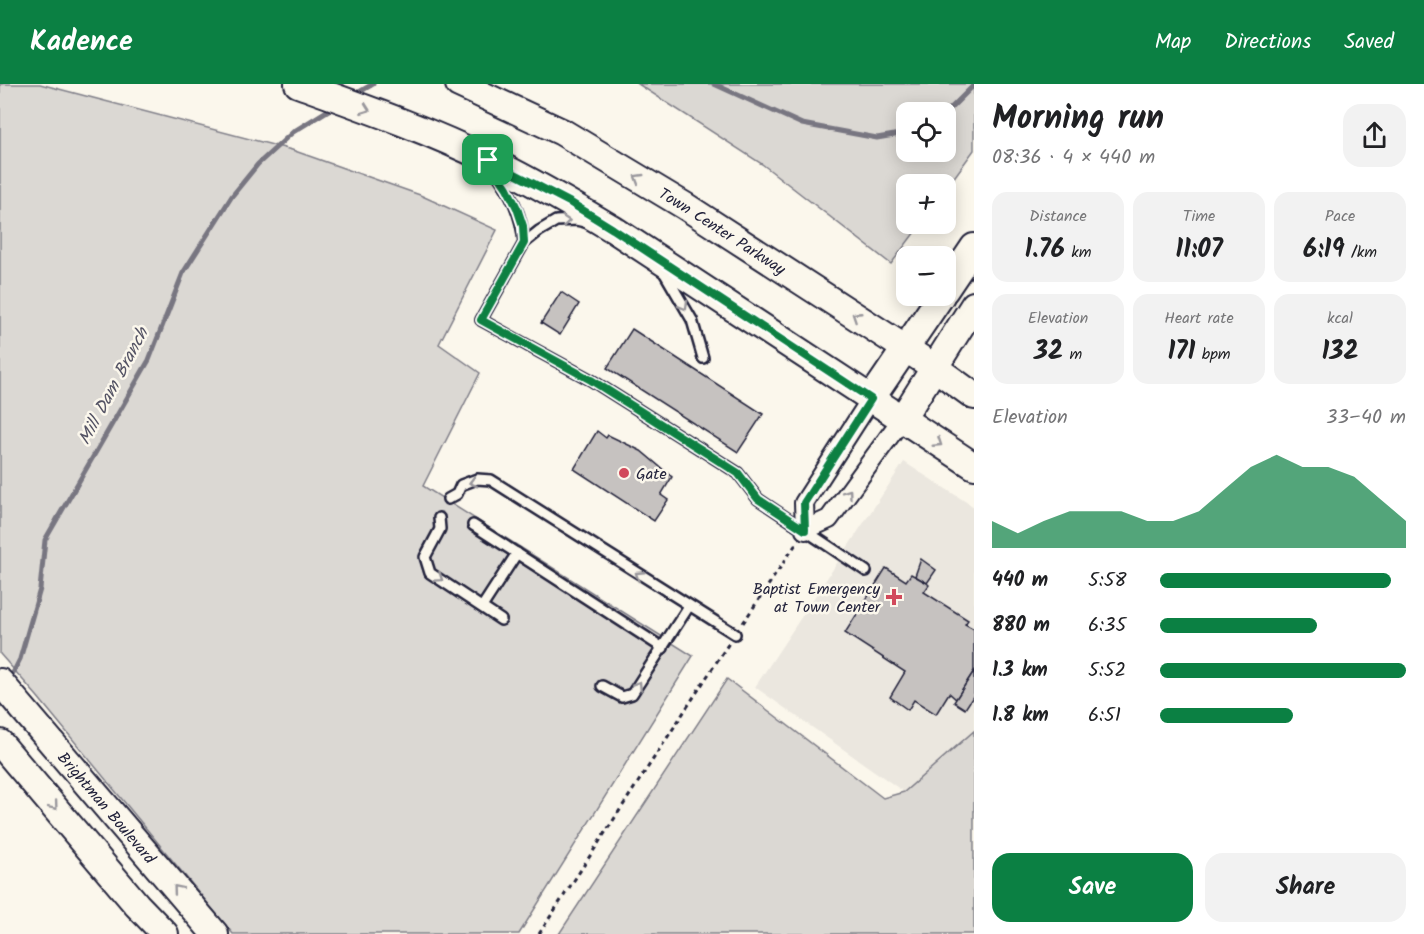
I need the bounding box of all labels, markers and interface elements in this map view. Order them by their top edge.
text: Kadence [30,20,133,65]
text: Map [1155,26,1191,59]
text: Directions [1224,26,1311,59]
text: Saved [1344,26,1394,59]
text: Morning run [992,93,1164,146]
one-way arrow [360,101,371,114]
map controls [896,102,956,306]
button: locate [896,102,956,162]
button: share [1343,104,1406,167]
pin [462,134,513,185]
text: 08:36 · 4 × 440 m [992,142,1155,174]
icon: arrive [471,143,504,176]
one-way arrow [634,173,644,185]
button: + [896,174,956,234]
street label: Town Center Parkway [653,182,791,282]
text: Distance [1029,204,1087,229]
text: Time [1183,204,1215,229]
text: Pace [1325,204,1355,229]
one-way arrow [562,215,571,228]
text: 1.76 [1024,229,1065,271]
text: 11:07 [1175,229,1223,271]
text: 6:19 [1303,229,1345,271]
text: km [1065,240,1092,265]
text: /km [1345,240,1377,265]
button: − [896,246,956,306]
one-way arrow [676,299,688,310]
text: Elevation [1028,306,1088,331]
text: Heart rate [1164,306,1234,331]
text: kcal [1327,306,1353,331]
one-way arrow [852,312,862,324]
water label: Mill Dam Branch [71,322,158,451]
text: 32 [1034,331,1063,373]
text: 171 [1167,331,1195,373]
text: 132 [1321,331,1359,373]
text: m [1063,342,1082,367]
text: bpm [1195,342,1231,367]
text: Elevation [992,402,1068,434]
text: 33–40 m [1326,402,1406,434]
one-way arrow [931,436,942,447]
place label: Gate [636,462,667,487]
marker: Gate [617,466,631,480]
one-way arrow [468,475,479,487]
one-way arrow [841,489,852,500]
text: 440 m [992,565,1048,597]
text: 5:58 [1088,565,1126,597]
one-way arrow [635,570,645,582]
one-way arrow [432,571,443,582]
place label: Baptist Emergency at Town Center [753,577,882,620]
marker: Baptist Emergency at Town Center [885,588,903,606]
text: 880 m [992,610,1050,642]
text: 6:35 [1088,610,1126,642]
text: 1.3 km [992,655,1048,687]
text: 5:52 [1088,655,1126,687]
one-way arrow [631,681,643,691]
text: 1.8 km [992,700,1049,732]
text: 6:51 [1088,700,1121,732]
street label: Brightman Boulevard [51,747,162,871]
one-way arrow [46,799,57,810]
button: Save [992,853,1193,922]
button: Share [1205,853,1406,922]
one-way arrow [174,885,185,896]

